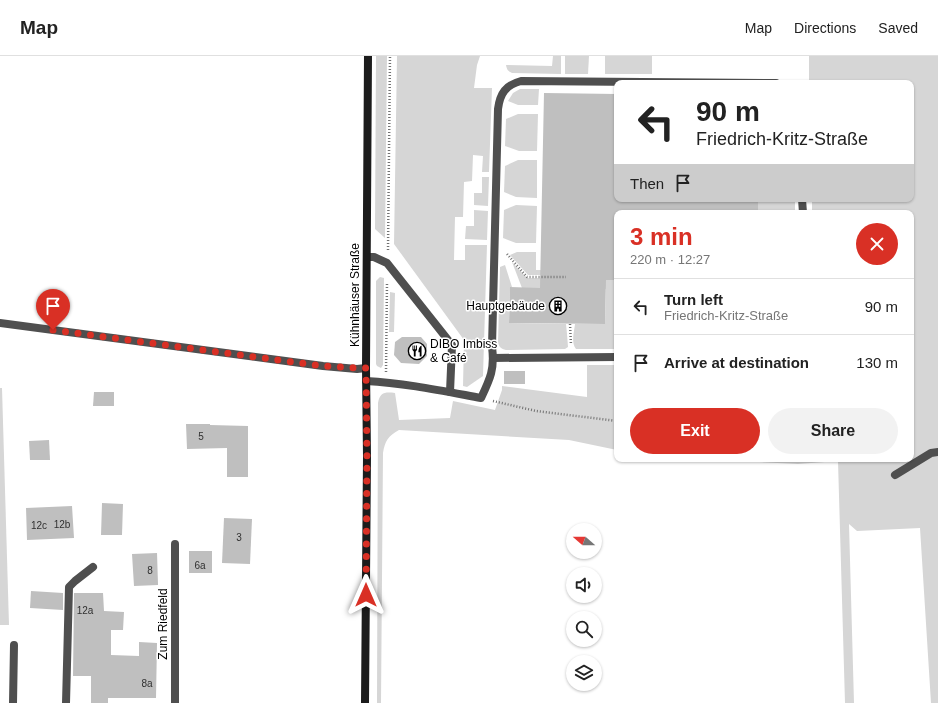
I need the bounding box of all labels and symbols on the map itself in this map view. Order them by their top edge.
street label: Kühnhäuser Straße [348,243,362,347]
pin [36,289,70,330]
building icon: Hauptgebäude [548,296,568,316]
place label: Hauptgebäude [466,299,545,313]
place label: DIBO Imbiss & Café [430,337,497,365]
restaurant icon: DIBO Imbiss & Café [407,341,427,361]
house number: 5 [198,431,204,442]
house number: 12b [54,519,71,530]
house number: 12c [31,520,47,531]
north arrow [566,523,602,559]
house number: 3 [236,532,242,543]
house number: 6a [194,560,206,571]
house number: 8 [147,565,153,576]
position arrow [345,574,387,616]
street label: Zum Riedfeld [156,588,170,660]
house number: 12a [77,605,94,616]
house number: 8a [141,678,153,689]

